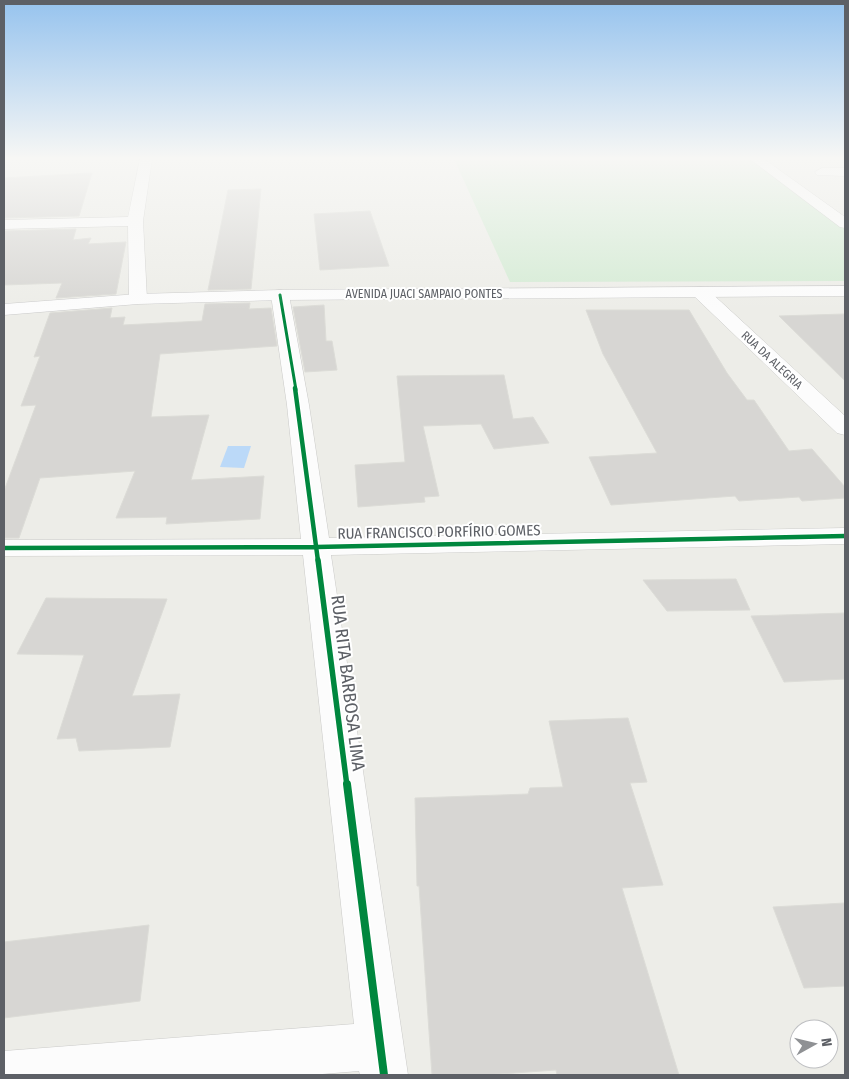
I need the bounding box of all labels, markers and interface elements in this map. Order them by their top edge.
street label: AVENIDA JUACI SAMPAIO PONTES [346,287,503,301]
street label: RUA DA ALEGRIA [739,328,806,392]
street label: RUA FRANCISCO PORFÍRIO GOMES [337,521,541,543]
street label: RUA RITA BARBOSA LIMA [326,594,370,773]
north arrow [789,1019,839,1069]
text: N [817,1037,835,1048]

